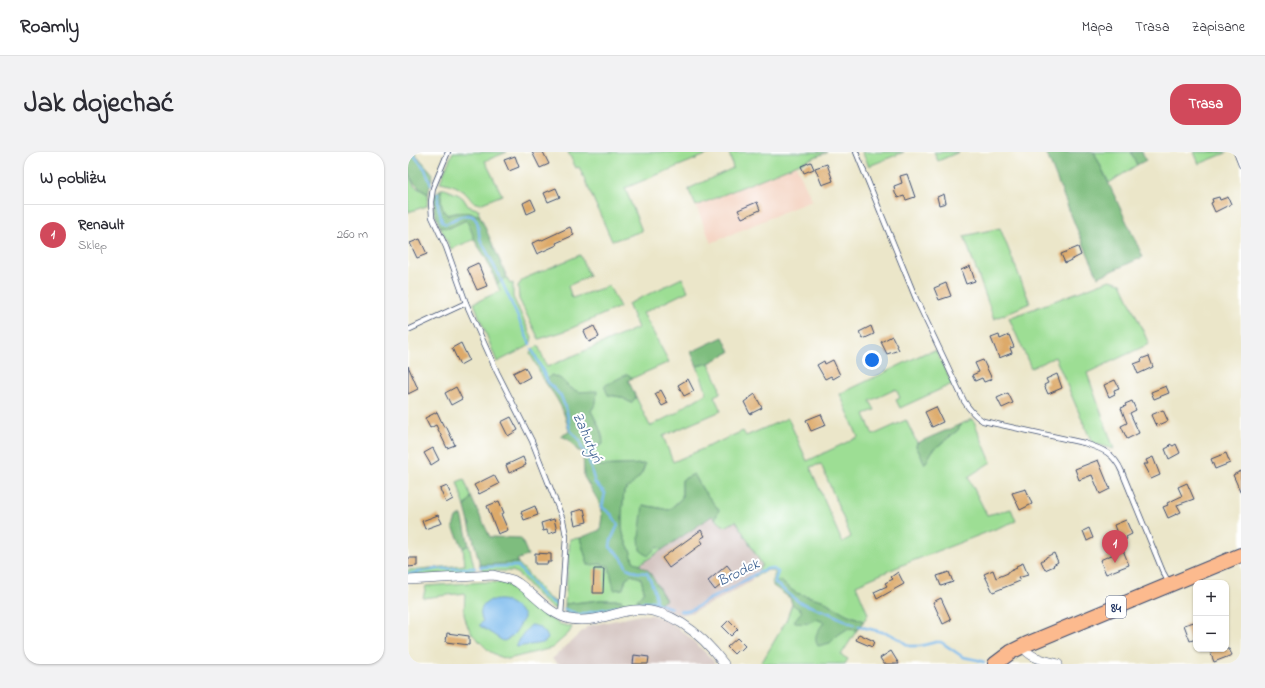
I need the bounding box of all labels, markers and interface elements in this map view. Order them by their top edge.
text: Roamly [20,14,79,41]
text: Mapa [1082,17,1113,38]
text: Trasa [1135,17,1169,38]
text: Zapisane [1191,17,1245,38]
text: Jak dojechać [24,84,173,125]
button: Trasa [1170,84,1241,125]
text: W pobliżu [40,166,106,191]
text: Renault [78,214,125,236]
text: 1 [51,225,55,244]
text: 260 m [337,225,368,244]
text: Sklep [78,236,107,255]
your location [862,350,882,370]
water label: Zahutyń [565,409,608,467]
pin: 1 [1102,530,1128,563]
water label: Brodek [714,553,764,592]
map controls [1193,580,1229,652]
button: + [1193,580,1229,616]
road number: 84 [1106,596,1126,618]
button: − [1193,616,1229,652]

